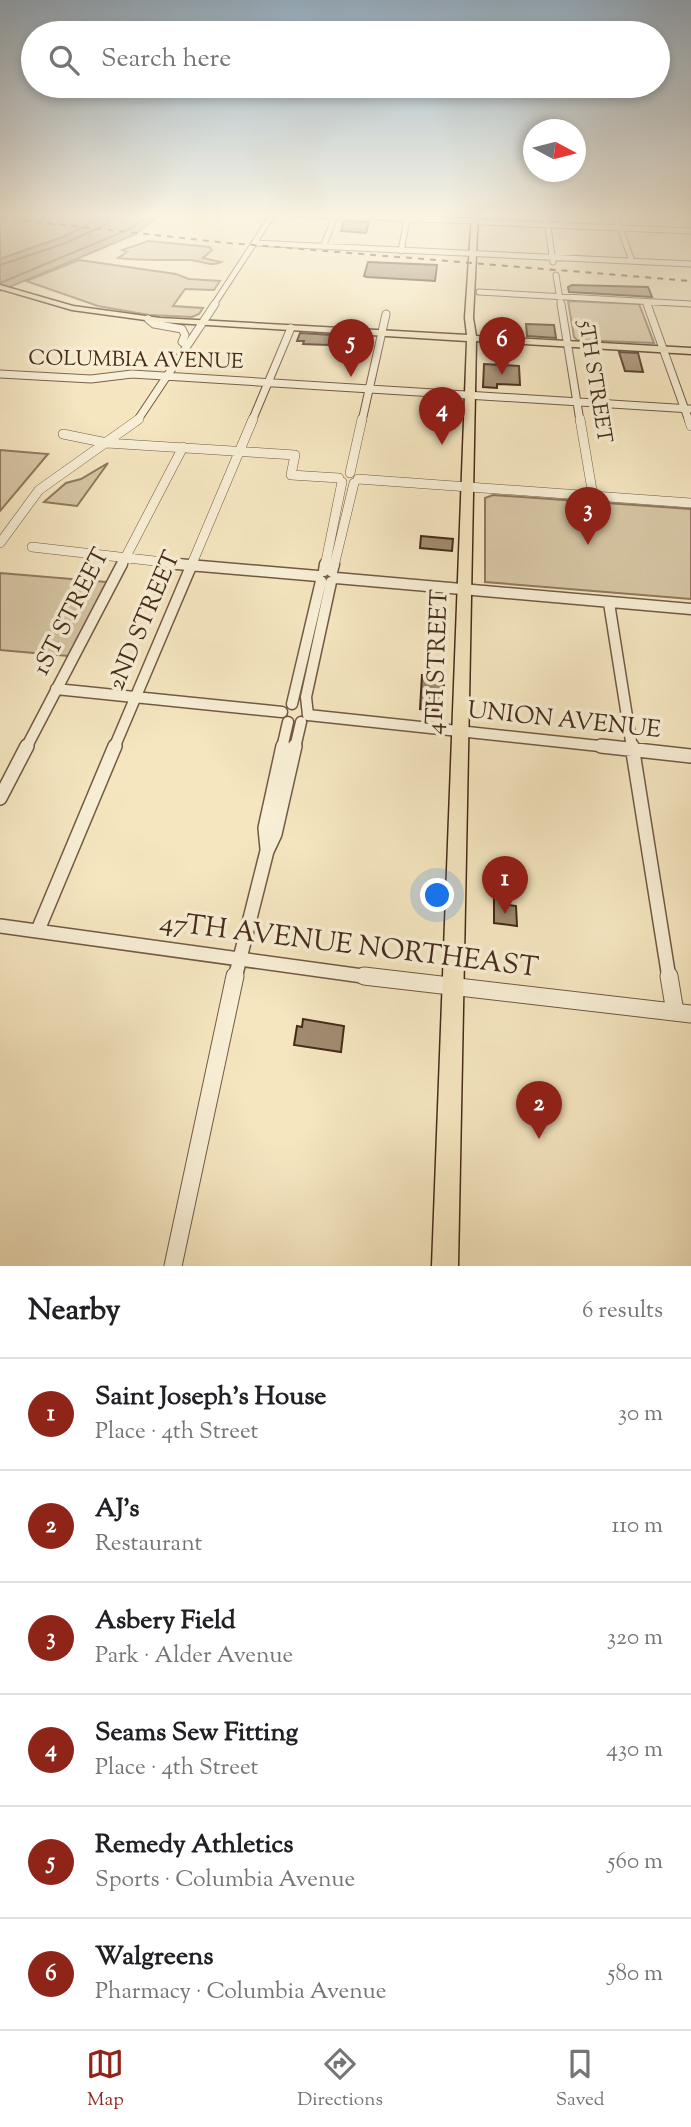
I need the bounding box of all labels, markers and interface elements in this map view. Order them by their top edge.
search box [21,21,670,98]
icon: search [45,41,83,79]
text: Search here [101,41,231,78]
north arrow [523,119,586,182]
pin: 6 [479,317,525,375]
street label: 5TH STREET [569,318,619,446]
pin: 5 [328,319,374,377]
street label: COLUMBIA AVENUE [28,344,244,378]
pin: 4 [419,387,465,445]
pin: 3 [565,487,611,545]
street label: 1ST STREET [25,542,119,682]
street label: 2ND STREET [100,546,190,696]
street label: 4TH STREET [418,589,458,735]
street label: UNION AVENUE [466,694,663,748]
pin: 1 [482,856,528,914]
your location [420,878,454,912]
street label: 47TH AVENUE NORTHEAST [157,903,541,989]
pin: 2 [516,1081,562,1139]
text: Nearby [28,1290,120,1333]
text: 6 results [582,1295,663,1328]
text: Saint Joseph's House [95,1379,326,1416]
text: 1 [47,1398,55,1431]
text: 30 m [618,1398,663,1431]
text: Place · 4th Street [95,1416,258,1449]
text: AJ's [95,1491,140,1528]
text: 2 [46,1510,56,1543]
text: 110 m [612,1510,663,1543]
text: Restaurant [95,1528,202,1561]
text: Asbery Field [95,1603,236,1640]
text: 3 [46,1622,56,1655]
text: 320 m [607,1622,663,1655]
text: Park · Alder Avenue [95,1640,293,1673]
text: Seams Sew Fitting [95,1715,298,1752]
text: 4 [45,1734,57,1767]
text: 430 m [606,1734,663,1767]
text: Place · 4th Street [95,1752,258,1785]
text: Remedy Athletics [95,1827,293,1864]
text: 5 [47,1846,55,1879]
text: 560 m [608,1846,663,1879]
text: Sports · Columbia Avenue [95,1864,355,1897]
text: Walgreens [95,1939,214,1976]
text: 6 [45,1958,57,1991]
text: 580 m [608,1958,663,1991]
text: Pharmacy · Columbia Avenue [95,1976,387,2009]
tab: Map [86,2045,124,2114]
tab: Directions [297,2045,383,2114]
tab: Saved [556,2045,605,2114]

